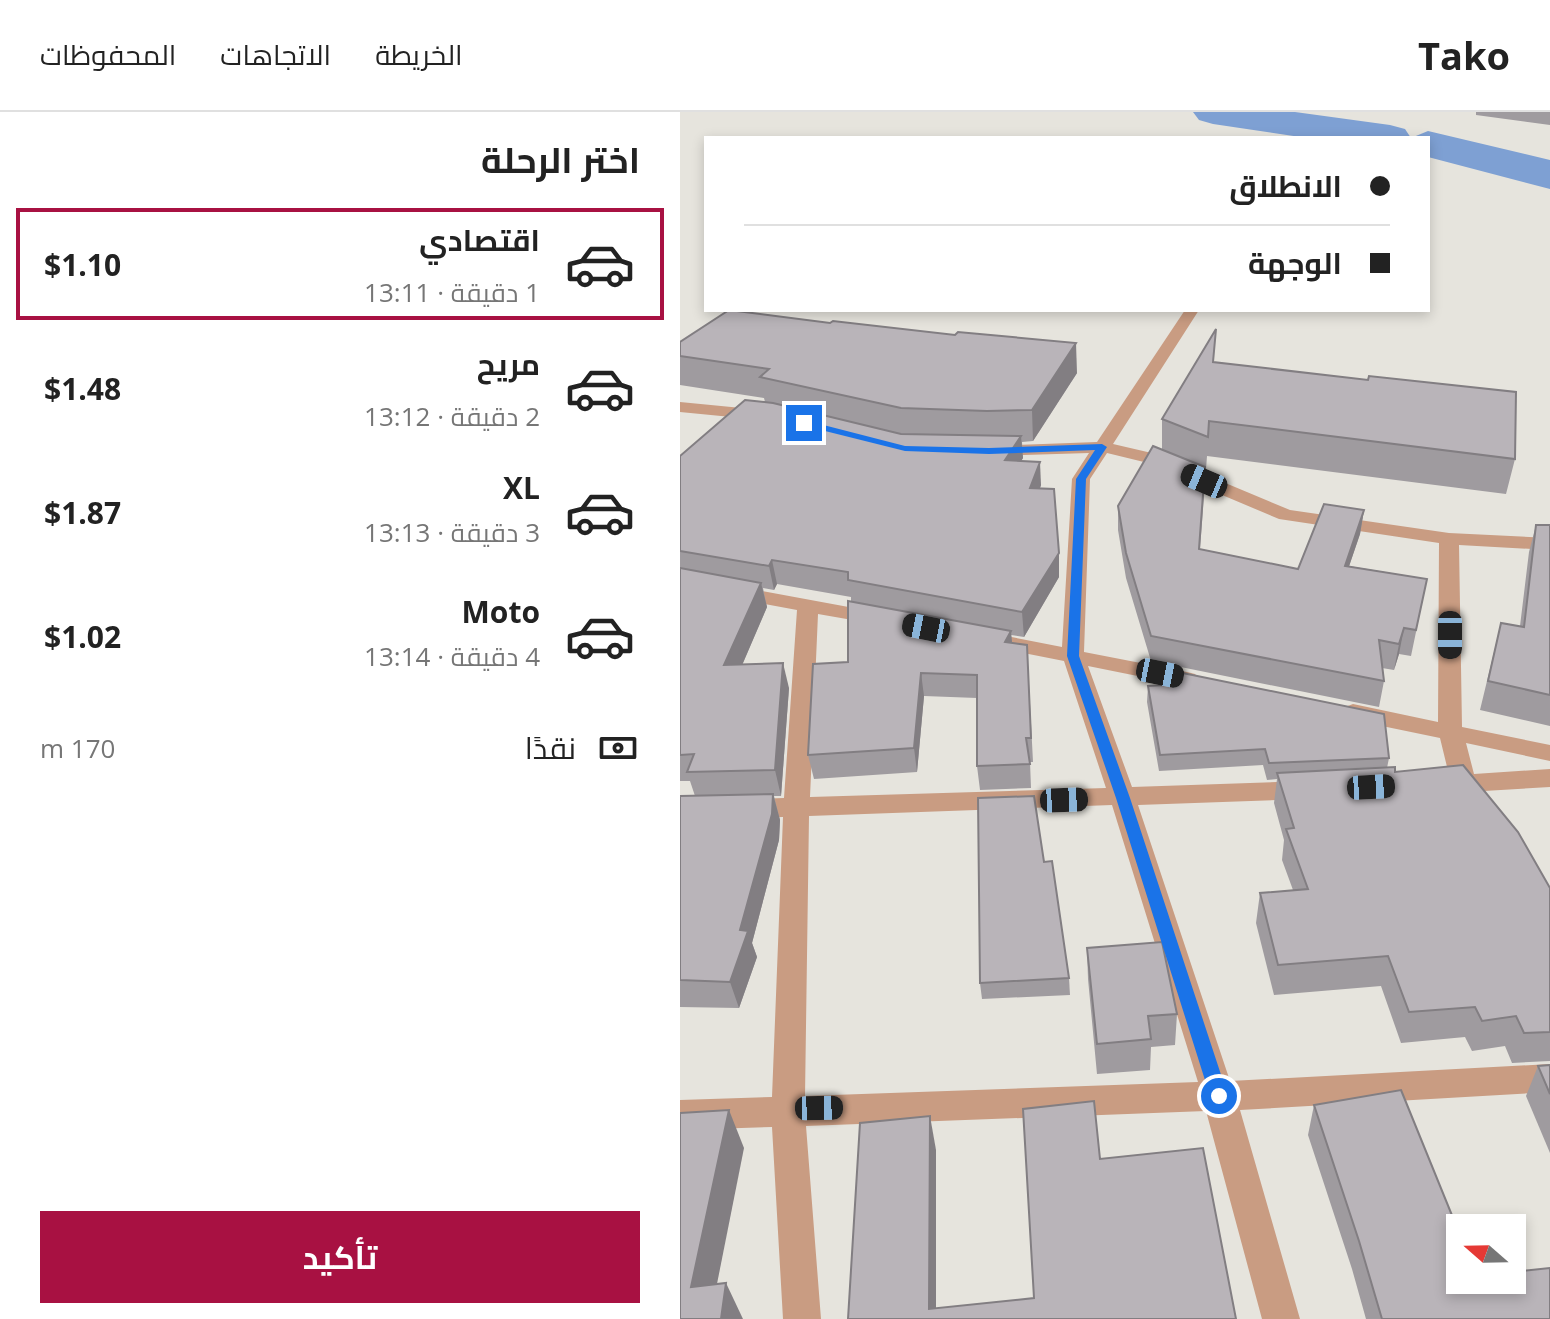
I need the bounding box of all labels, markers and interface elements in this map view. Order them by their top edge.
text: Tako [1418,29,1510,81]
text: المحفوظات [40,35,176,73]
text: الاتجاهات [220,35,331,73]
text: الخريطة [375,35,463,73]
text: اختر الرحلة [481,135,640,184]
text: الانطلاق [1229,165,1342,206]
text: اقتصادي [419,219,540,260]
icon: car [564,228,636,300]
text: الوجهة [1248,242,1342,283]
text: $1.10 [44,244,121,285]
text: 1 دقيقة · 13:11 [364,274,540,310]
text: مريح [477,343,540,384]
icon: car [564,352,636,424]
text: $1.48 [44,368,121,409]
text: 2 دقيقة · 13:12 [364,398,540,434]
route end [786,405,822,441]
car [1177,461,1231,501]
text: XL [503,467,540,508]
icon: car [564,476,636,548]
text: $1.87 [44,492,121,533]
text: 3 دقيقة · 13:13 [364,514,540,550]
text: Moto [462,591,540,632]
icon: car [564,600,636,672]
car [1438,611,1462,659]
car [900,612,952,644]
text: $1.02 [44,616,121,657]
text: 4 دقيقة · 13:14 [364,638,540,674]
car [1134,657,1186,689]
icon: cash [596,726,640,770]
text: نقدًا [525,727,576,768]
text: 170 m [40,730,115,766]
car [1346,774,1396,800]
car [1040,787,1088,813]
route start [1201,1078,1237,1114]
car [795,1096,843,1120]
button: تأكيد [40,1211,640,1303]
north arrow [1446,1214,1526,1294]
map controls [1446,1214,1526,1294]

